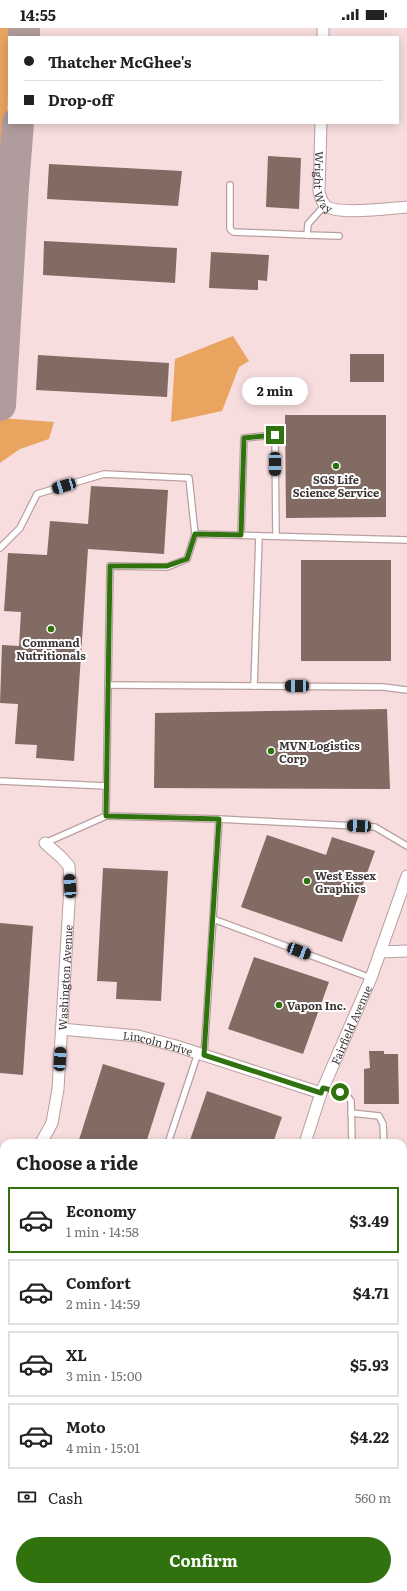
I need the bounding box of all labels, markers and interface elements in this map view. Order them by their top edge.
text: 14:55 [20,3,56,26]
text: Thatcher McGhee's [48,50,192,73]
text: Drop-off [48,88,113,111]
street label: Wright Way [311,151,336,217]
callout: 2 min [242,377,308,405]
text: 2 min [257,381,293,400]
route end [266,426,284,444]
car [269,452,281,476]
marker: SGS Life Science Service [331,461,341,471]
place label: SGS Life Science Service [293,471,379,500]
car [51,477,77,495]
marker: Command Nutritionals [46,624,56,634]
place label: Command Nutritionals [16,634,86,663]
car [285,680,309,692]
place label: MVN Logistics Corp [279,737,360,766]
marker: MVN Logistics Corp [266,746,276,756]
car [347,819,371,833]
place label: West Essex Graphics [315,867,376,896]
car [63,874,77,898]
marker: West Essex Graphics [302,876,312,886]
street label: Washington Avenue [53,924,76,1031]
car [286,941,312,961]
street label: Fairfield Avenue [326,982,375,1067]
place label: Vapon Inc. [287,997,346,1013]
marker: Vapon Inc. [274,1000,284,1010]
street label: Lincoln Drive [122,1027,195,1059]
car [53,1047,67,1071]
route start [331,1083,349,1101]
text: Choose a ride [16,1149,138,1176]
text: Economy [66,1199,136,1222]
icon: car [18,1202,54,1238]
text: $3.49 [350,1209,389,1232]
text: 1 min · 14:58 [66,1222,139,1241]
text: Comfort [66,1271,131,1294]
icon: car [18,1274,54,1310]
text: $4.71 [353,1281,389,1304]
text: 2 min · 14:59 [66,1294,140,1313]
text: XL [66,1343,87,1366]
icon: car [18,1346,54,1382]
text: $5.93 [350,1353,389,1376]
text: 3 min · 15:00 [66,1366,142,1385]
text: Moto [66,1415,106,1438]
icon: car [18,1418,54,1454]
text: $4.22 [350,1425,389,1448]
text: 4 min · 15:01 [66,1438,140,1457]
icon: cash [16,1486,38,1508]
text: Cash [48,1486,83,1509]
text: 560 m [355,1488,391,1507]
button: Confirm [16,1537,391,1583]

